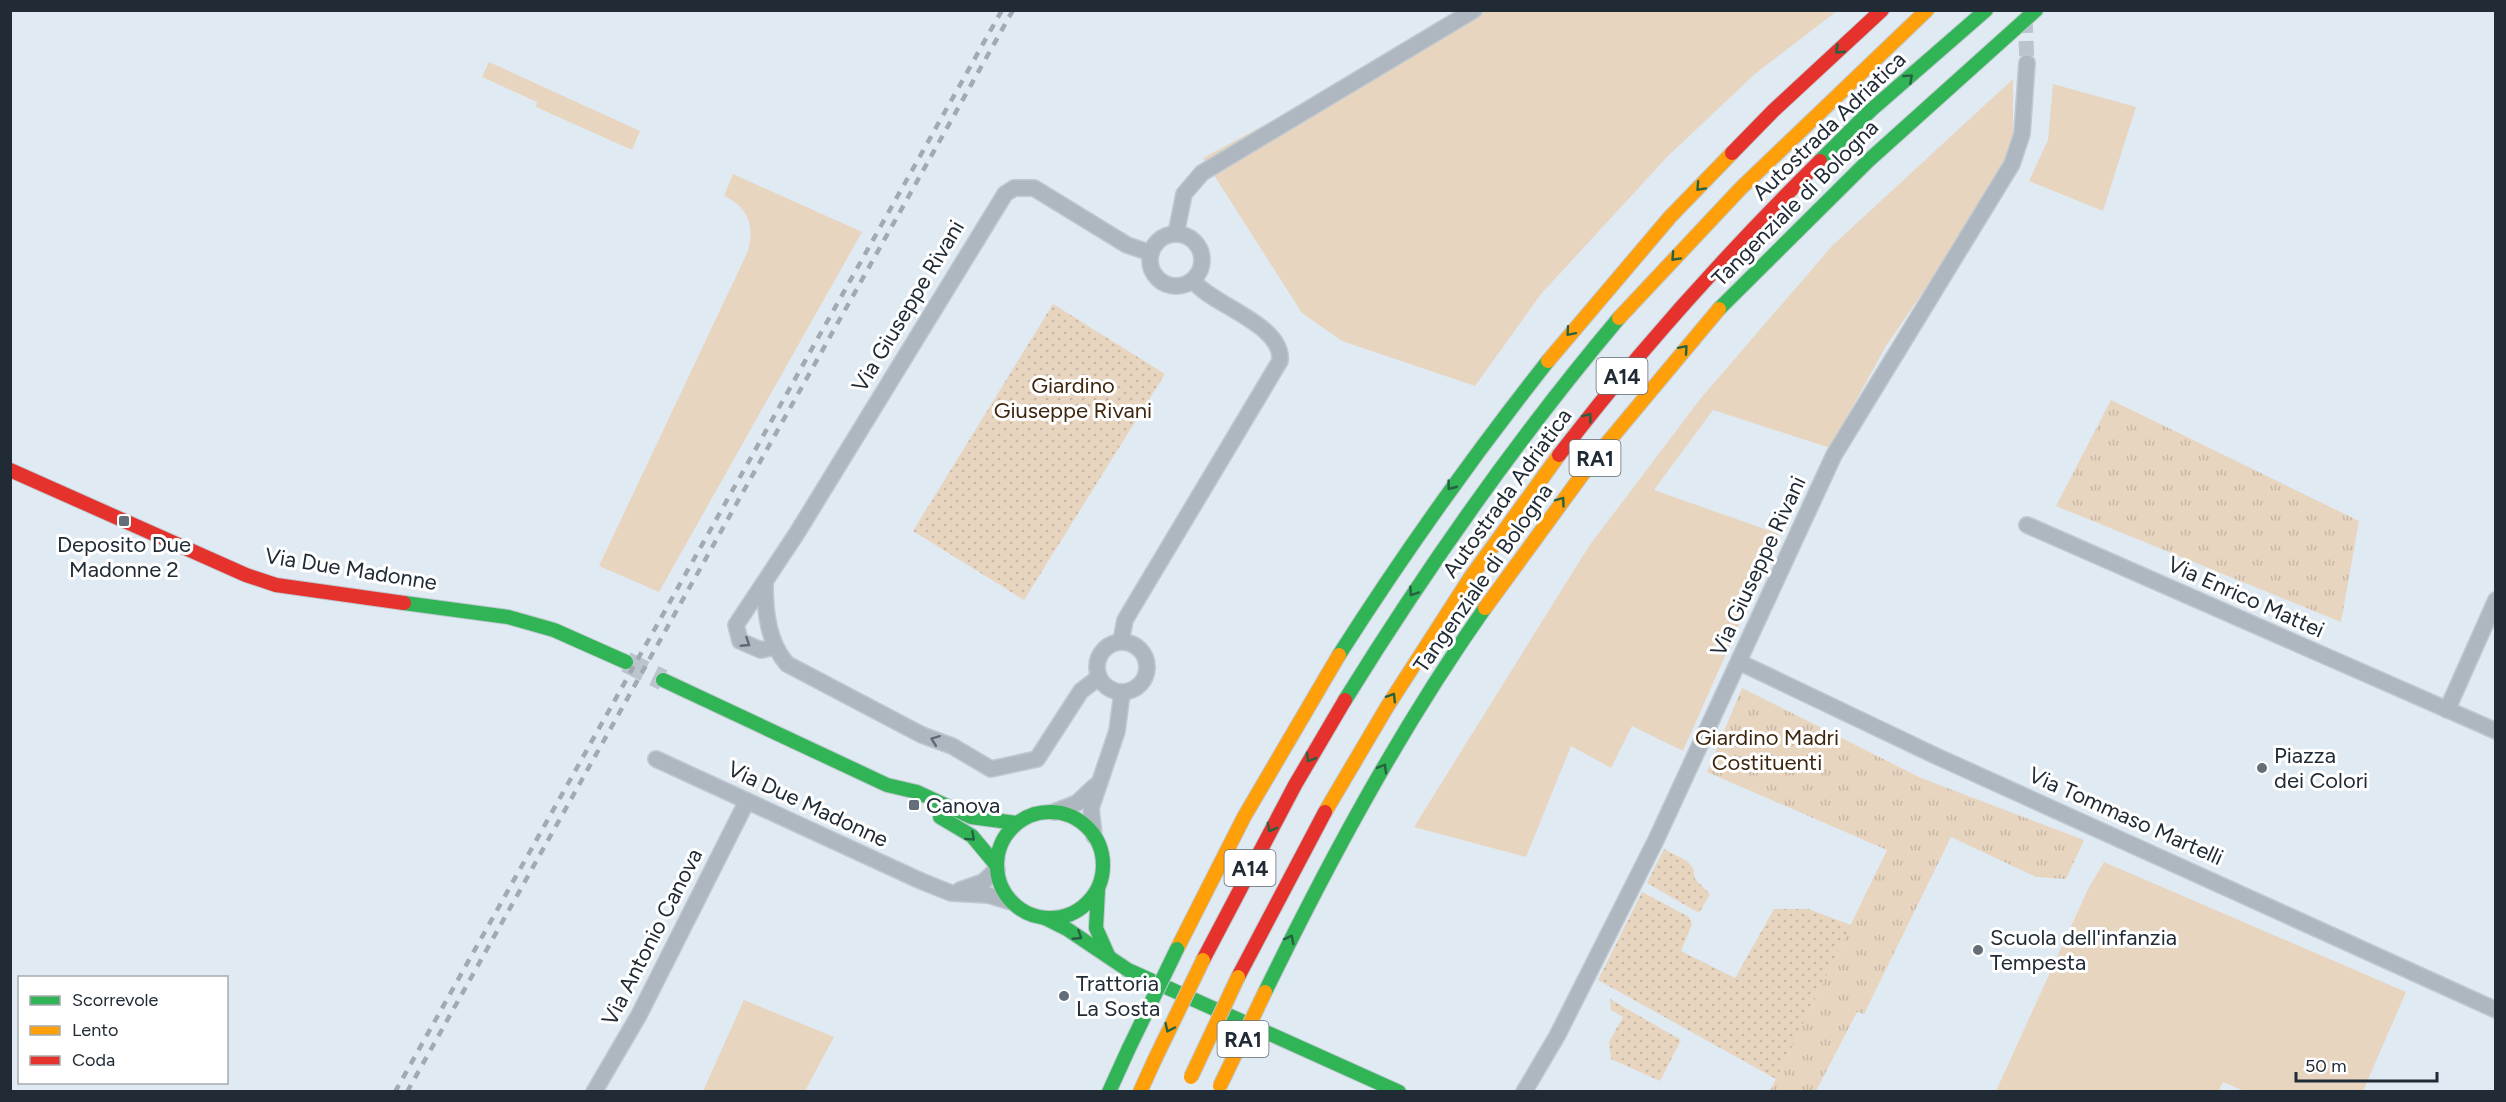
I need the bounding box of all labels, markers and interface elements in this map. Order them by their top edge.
one-way arrow [1835,43,1846,54]
street label: Autostrada Adriatica [1747,46,1911,206]
one-way arrow [1902,74,1913,85]
street label: Tangenziale di Bologna [1706,114,1884,292]
one-way arrow [1696,180,1707,190]
street label: Via Giuseppe Rivani [846,215,970,397]
one-way arrow [1671,250,1682,261]
one-way arrow [1566,325,1577,336]
one-way arrow [1677,345,1688,356]
road number: A14 [1596,358,1648,394]
park label: Giardino Giuseppe Rivani [994,372,1152,424]
street label: Autostrada Adriatica [1436,403,1578,583]
one-way arrow [1581,413,1592,424]
road number: RA1 [1570,440,1620,476]
street label: Via Giuseppe Rivani [1704,472,1812,660]
street label: Tangenziale di Bologna [1408,478,1558,678]
one-way arrow [1447,479,1458,490]
one-way arrow [1554,496,1565,507]
marker: Deposito Due Madonne 2 [117,514,131,528]
place label: Deposito Due Madonne 2 [57,531,191,583]
street label: Via Due Madonne [263,542,439,596]
street label: Via Enrico Mattei [2164,550,2328,644]
one-way arrow [1409,585,1420,596]
one-way arrow [739,636,750,647]
one-way arrow [1385,693,1397,703]
park label: Giardino Madri Costituenti [1695,724,1839,776]
one-way arrow [930,735,941,747]
place label: Piazza dei Colori [2274,742,2368,794]
one-way arrow [1306,752,1317,762]
street label: Via Due Madonne [723,755,893,853]
street label: Via Tommaso Martelli [2025,761,2227,871]
marker: Piazza dei Colori [2255,761,2269,775]
one-way arrow [1376,764,1388,774]
place label: Canova [926,792,1000,819]
marker: Canova [907,798,921,812]
one-way arrow [1267,822,1278,832]
one-way arrow [965,830,975,841]
street label: Via Antonio Canova [596,844,708,1030]
road number: A14 [1224,850,1276,886]
place label: Scuola dell'infanzia Tempesta [1990,924,2177,976]
one-way arrow [1071,929,1082,940]
one-way arrow [1283,935,1294,945]
marker: Scuola dell'infanzia Tempesta [1971,943,1985,957]
place label: Trattoria La Sosta [1076,970,1160,1022]
legend [18,976,228,1084]
text: Scorrevole [72,989,159,1011]
marker: Trattoria La Sosta [1057,989,1071,1003]
text: Lento [72,1019,118,1041]
road number: RA1 [1218,1021,1268,1057]
one-way arrow [1165,1022,1177,1033]
scale bar [2296,1045,2437,1083]
text: Coda [72,1049,115,1071]
text: 50 m [2305,1055,2347,1077]

